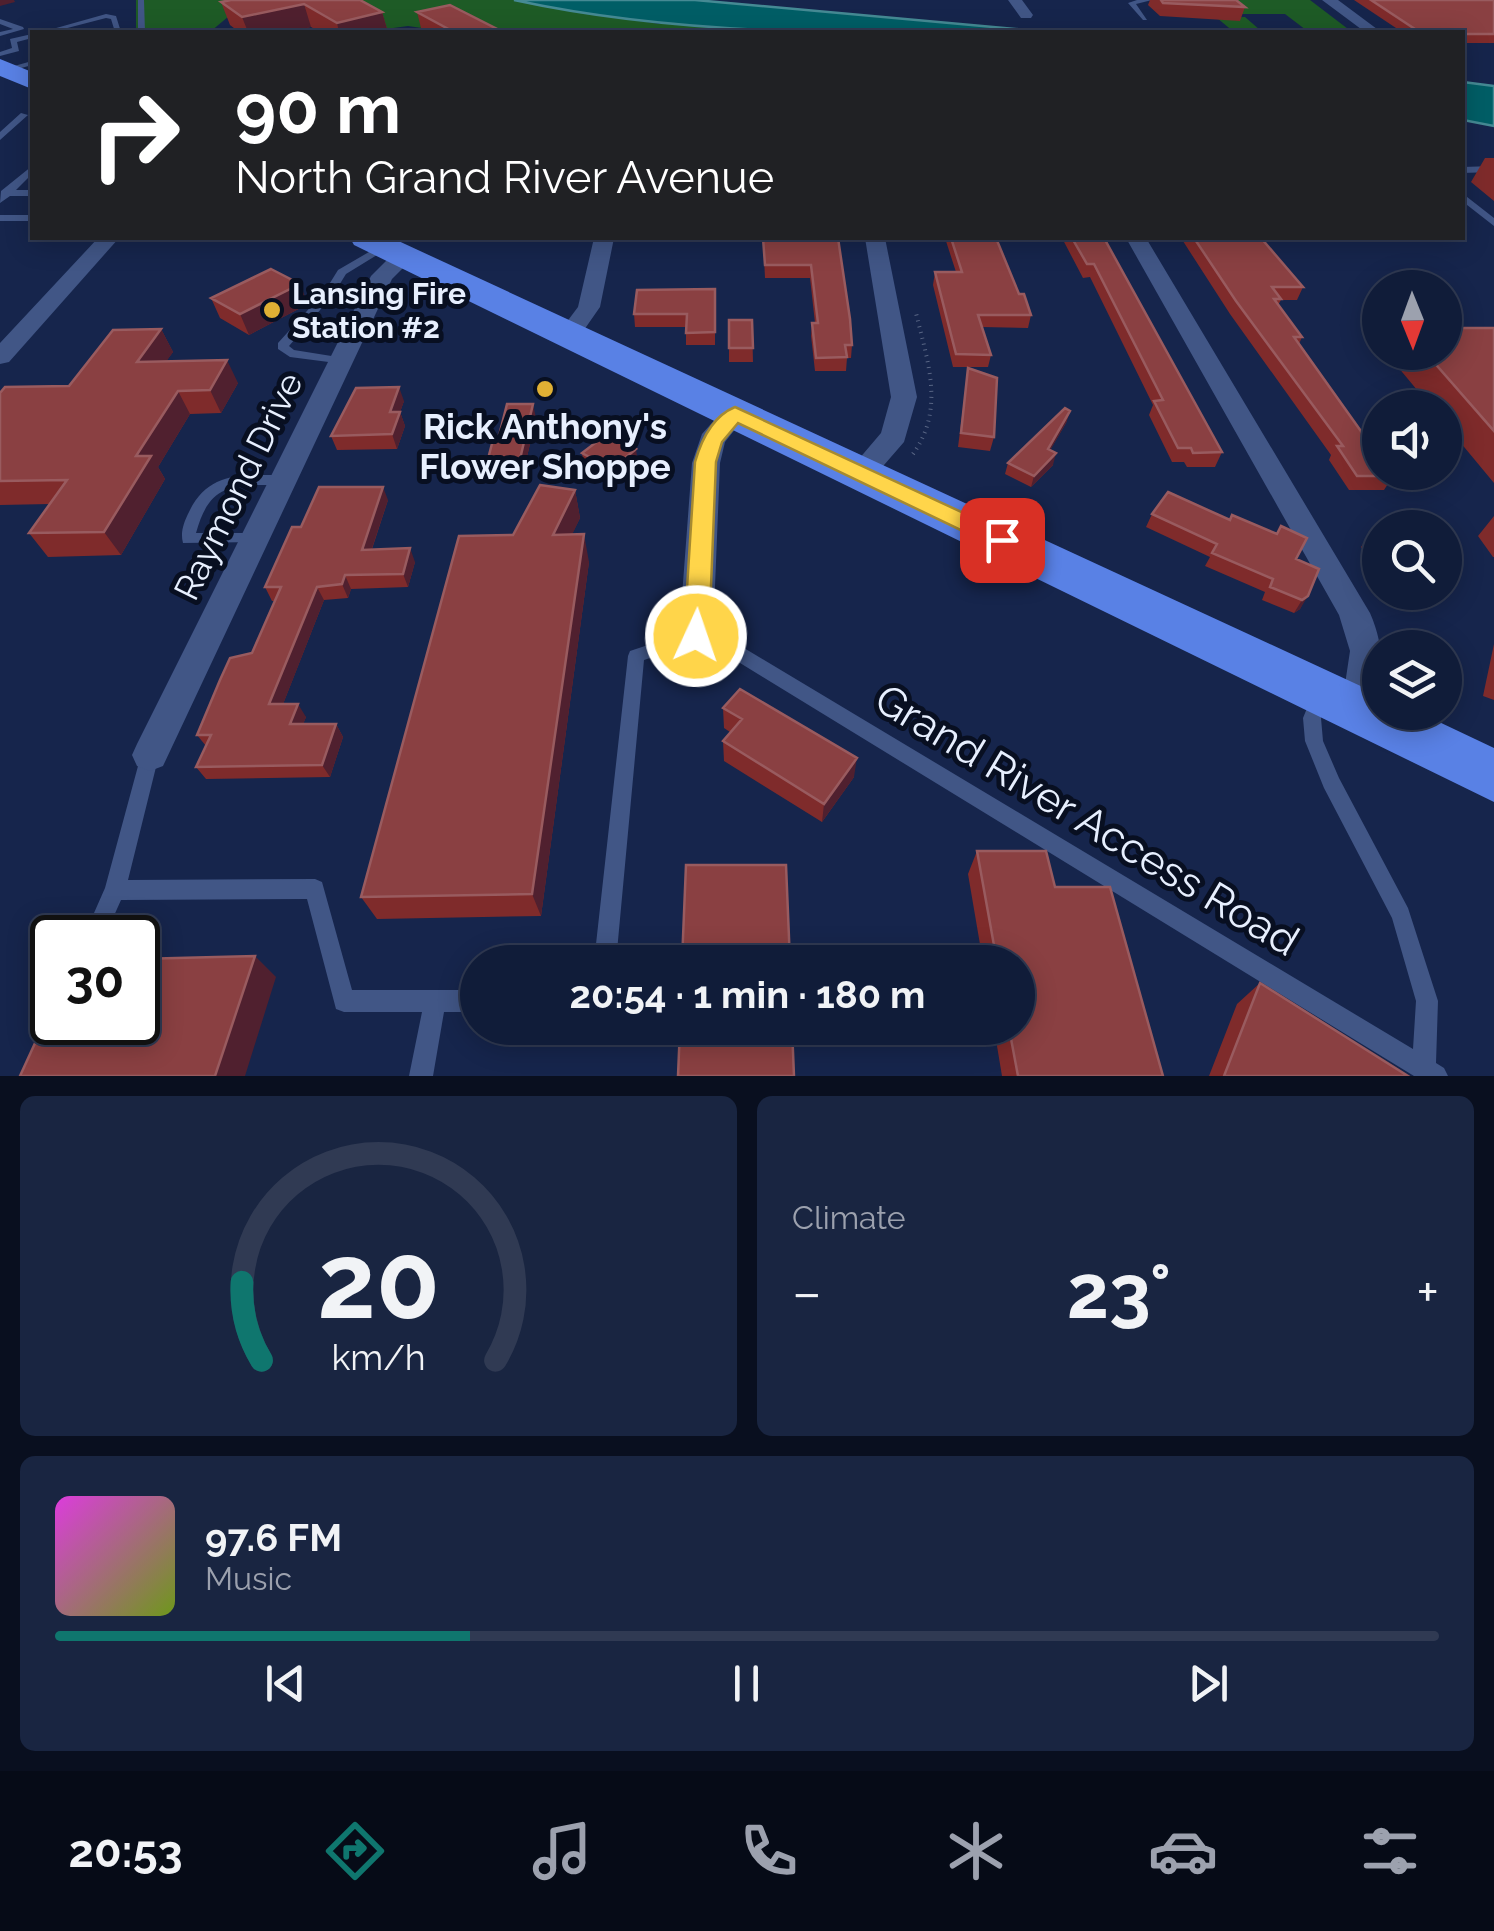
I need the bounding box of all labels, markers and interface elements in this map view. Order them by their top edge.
text: 90 m [235,67,401,149]
icon: right [70,70,200,200]
text: North Grand River Avenue [235,151,774,204]
north arrow [1362,270,1462,370]
map controls [1362,270,1462,730]
place label: Lansing Fire Station #2 [292,276,466,345]
marker: Lansing Fire Station #2 [261,299,283,321]
street label: Raymond Drive [165,366,311,606]
marker: Rick Anthony's Flower Shoppe [534,378,556,400]
button: sound [1362,390,1462,490]
place label: Rick Anthony's Flower Shoppe [419,406,671,487]
pin [960,498,1045,583]
button: search [1362,510,1462,610]
icon: arrive [975,513,1030,568]
position arrow [644,584,748,688]
button: layers [1362,630,1462,730]
street label: Grand River Access Road [867,674,1307,966]
speed limit sign: 30 [30,915,160,1045]
text: 20:54 · 1 min · 180 m [570,972,925,1017]
text: Climate [792,1199,906,1236]
text: 20 [317,1220,440,1342]
text: 23° [1067,1247,1171,1336]
text: − [792,1260,822,1325]
text: + [1416,1260,1439,1325]
text: km/h [331,1336,426,1378]
text: 97.6 FM [205,1515,342,1560]
text: Music [205,1560,292,1597]
icon: previous [258,1656,313,1711]
icon: pause [719,1656,774,1711]
icon: next [1181,1656,1236,1711]
icon: directions [320,1816,390,1886]
icon: music [527,1816,597,1886]
icon: phone [734,1816,804,1886]
icon: climate [941,1816,1011,1886]
icon: car [1148,1816,1218,1886]
icon: filters [1355,1816,1425,1886]
text: 20:53 [69,1825,183,1878]

